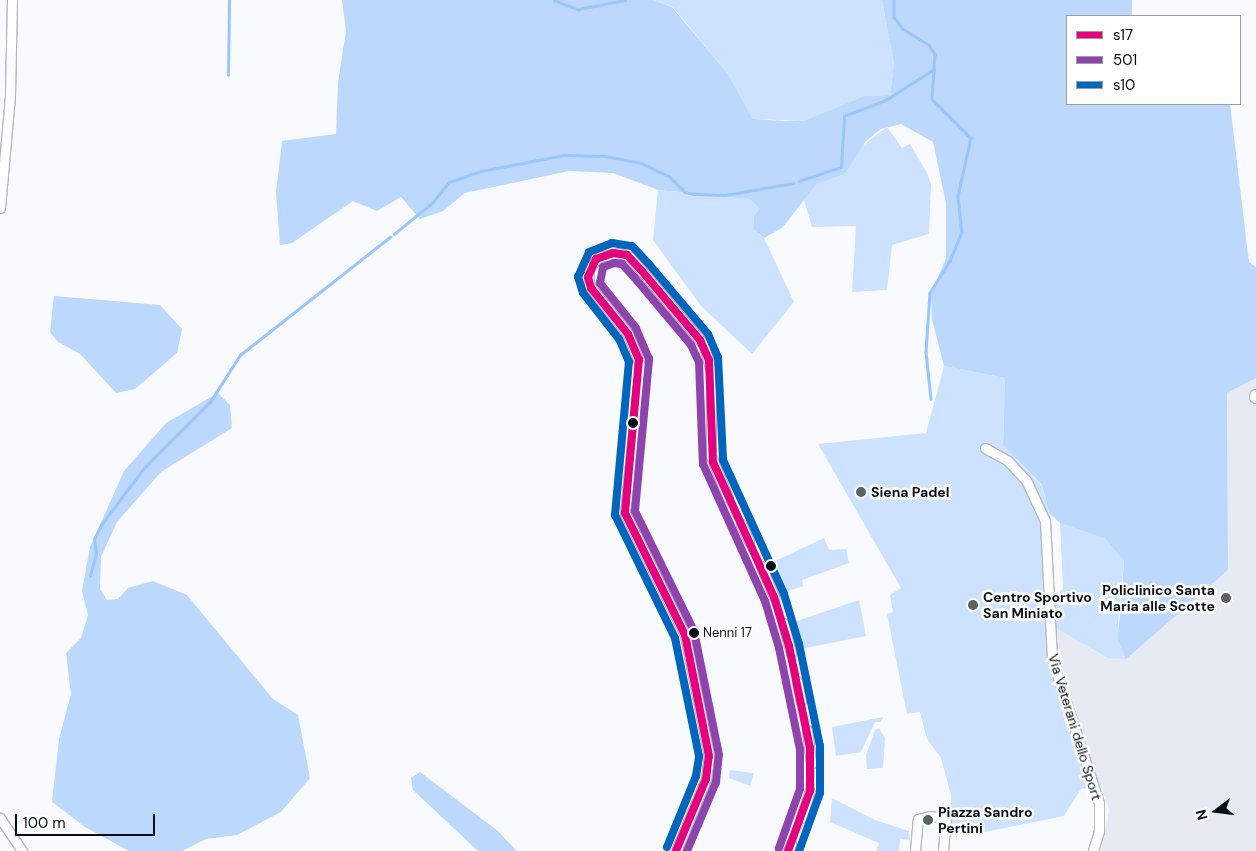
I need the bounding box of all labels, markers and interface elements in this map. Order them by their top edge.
legend [1066,15,1241,105]
text: s17 [1113,25,1133,45]
text: 501 [1113,50,1137,70]
text: s10 [1113,75,1135,95]
unlabelled marker [628,418,638,428]
place label: Siena Padel [871,484,950,500]
marker: Siena Padel [855,486,867,498]
unlabelled marker [766,561,776,571]
place label: Policlinico Santa Maria alle Scotte [1100,582,1215,614]
place label: Centro Sportivo San Miniato [983,589,1092,622]
marker: Policlinico Santa Maria alle Scotte [1219,591,1233,605]
marker: Centro Sportivo San Miniato [967,599,979,611]
place label: Nenni 17 [703,625,752,641]
marker: Nenni 17 [689,628,699,638]
street label: Via Veterani dello Sport [1045,652,1105,802]
north arrow [1191,786,1241,836]
scale bar [18,804,158,836]
place label: Piazza Sandro Pertini [938,804,1032,836]
text: N [1191,808,1212,822]
text: 100 m [23,813,66,833]
marker: Piazza Sandro Pertini [922,814,934,826]

